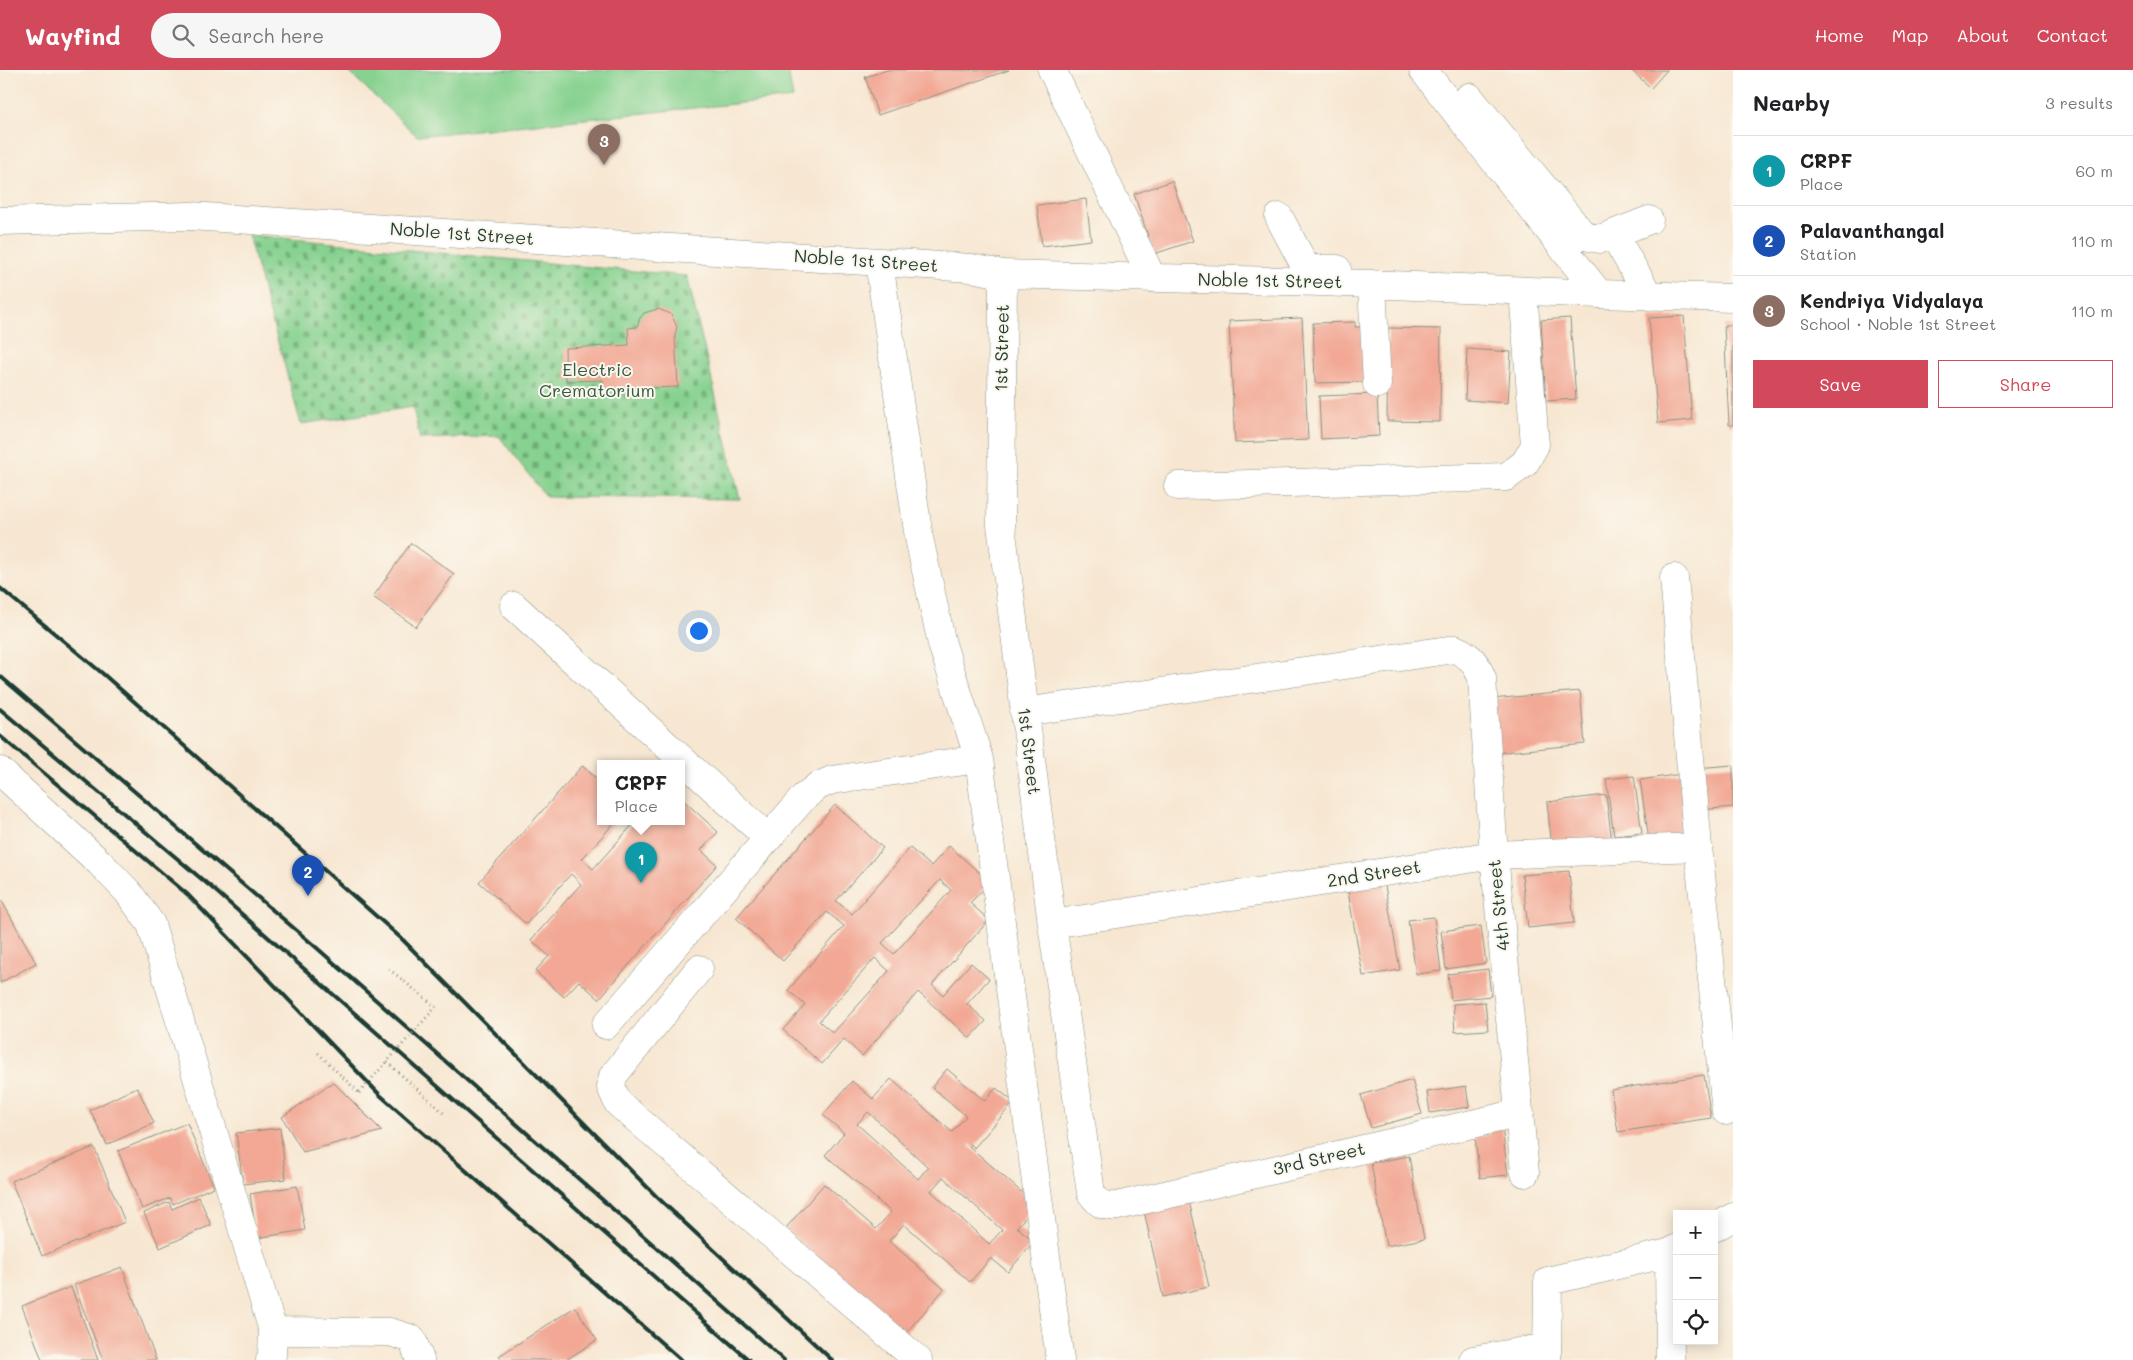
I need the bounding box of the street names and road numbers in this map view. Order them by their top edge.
street label: Noble 1st Street [389,216,535,250]
street label: Noble 1st Street [793,243,939,277]
street label: Noble 1st Street [1198,267,1343,293]
street label: 1st Street [988,304,1014,392]
street label: 1st Street [1013,706,1047,796]
street label: 2nd Street [1325,854,1422,892]
street label: 4th Street [1481,858,1515,952]
street label: 3rd Street [1270,1136,1367,1180]

